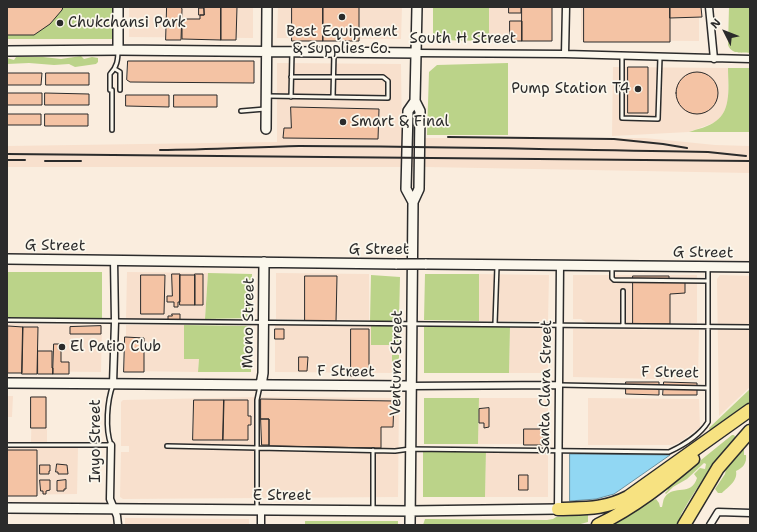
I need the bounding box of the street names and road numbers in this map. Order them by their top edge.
street label: South H Street [410,30,516,48]
street label: G Street [25,236,85,256]
street label: G Street [349,241,409,259]
street label: G Street [673,243,733,263]
street label: Mono Street [239,277,259,369]
street label: Ventura Street [387,310,407,416]
street label: Santa Clara Street [536,320,556,454]
street label: F Street [317,362,375,382]
street label: F Street [641,363,699,383]
street label: Inyo Street [87,399,105,483]
street label: E Street [253,487,311,505]

